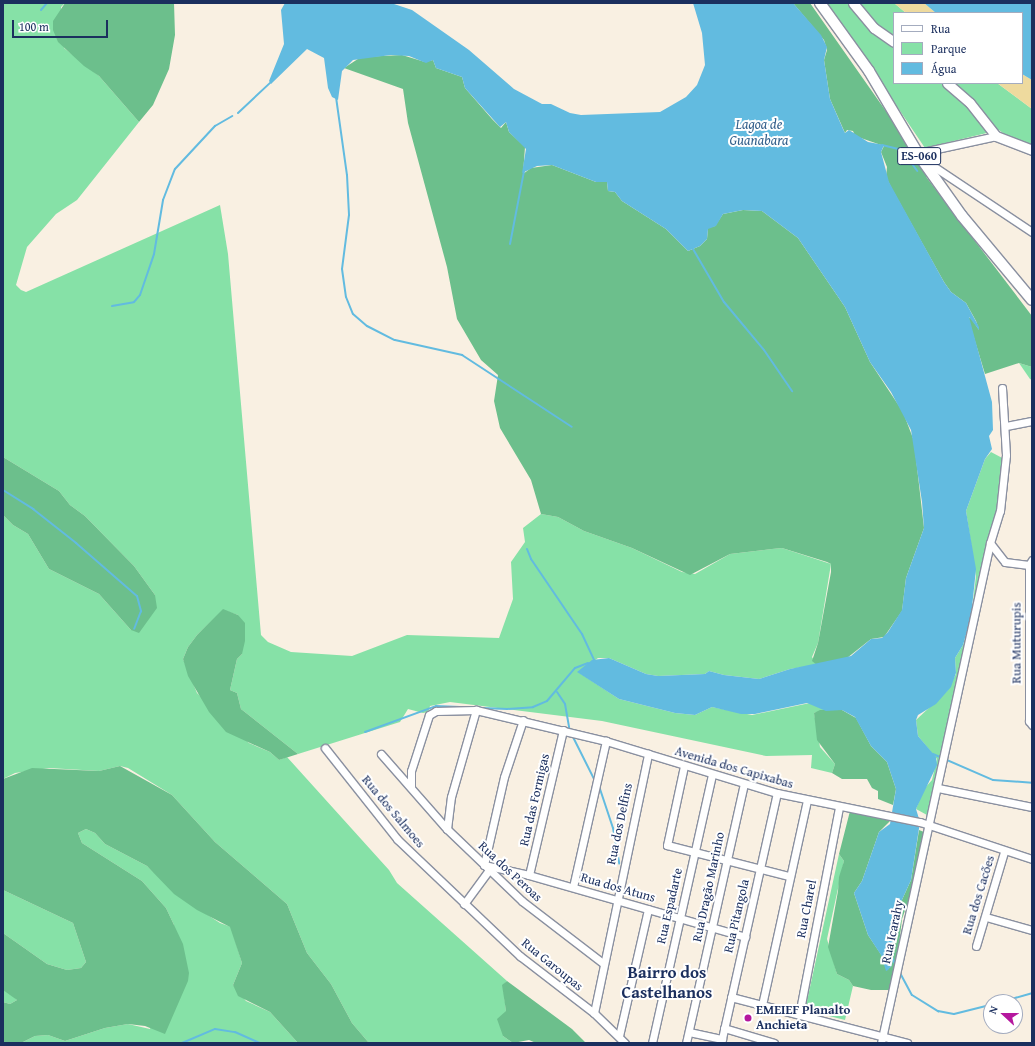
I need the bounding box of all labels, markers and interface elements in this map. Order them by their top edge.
scale bar [14,12,110,38]
legend [893,12,1023,84]
text: 100 m [19,18,49,35]
text: Rua [931,20,950,37]
text: Parque [931,40,966,57]
text: Água [931,60,956,77]
water label: Lagoa de Guanabara [730,116,788,148]
road number: ES-060 [897,146,941,166]
street label: Rua Muturupis [1009,602,1025,684]
street label: Avenida dos Capixabas [673,744,795,792]
street label: Rua das Formigas [517,752,553,848]
street label: Rua dos Salmoes [358,773,428,851]
street label: Rua dos Delfins [604,782,636,866]
street label: Rua Dragão Marinho [690,831,728,943]
street label: Rua dos Peroas [475,839,545,905]
street label: Rua dos Cacões [960,854,998,936]
street label: Rua Espadarte [654,866,686,946]
street label: Rua dos Atuns [579,870,657,906]
street label: Rua Pitangola [721,878,753,954]
street label: Rua Charel [794,879,820,939]
street label: Rua Icarahy [879,899,907,965]
street label: Rua Garoupas [518,936,586,994]
district label: Bairro dos Castelhanos [622,962,712,1002]
north arrow [983,994,1023,1034]
place label: EMEIEF Planalto Anchieta [756,1003,850,1034]
text: N [984,1003,1002,1016]
marker: EMEIEF Planalto Anchieta [743,1013,753,1023]

